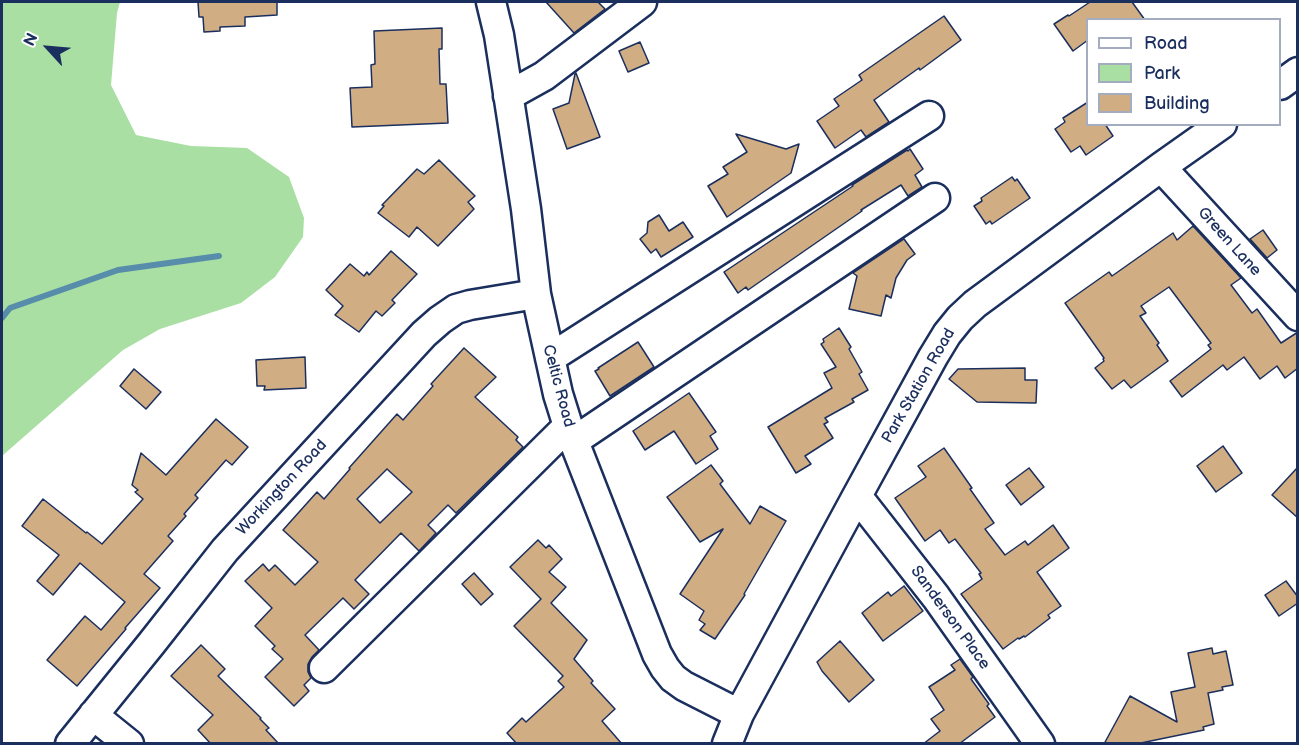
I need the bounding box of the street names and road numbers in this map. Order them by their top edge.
street label: Green Lane [1193,204,1265,280]
street label: Park Station Road [878,325,960,447]
street label: Celtic Road [538,343,578,429]
street label: Workington Road [233,436,331,540]
street label: Sanderson Place [906,563,994,673]

